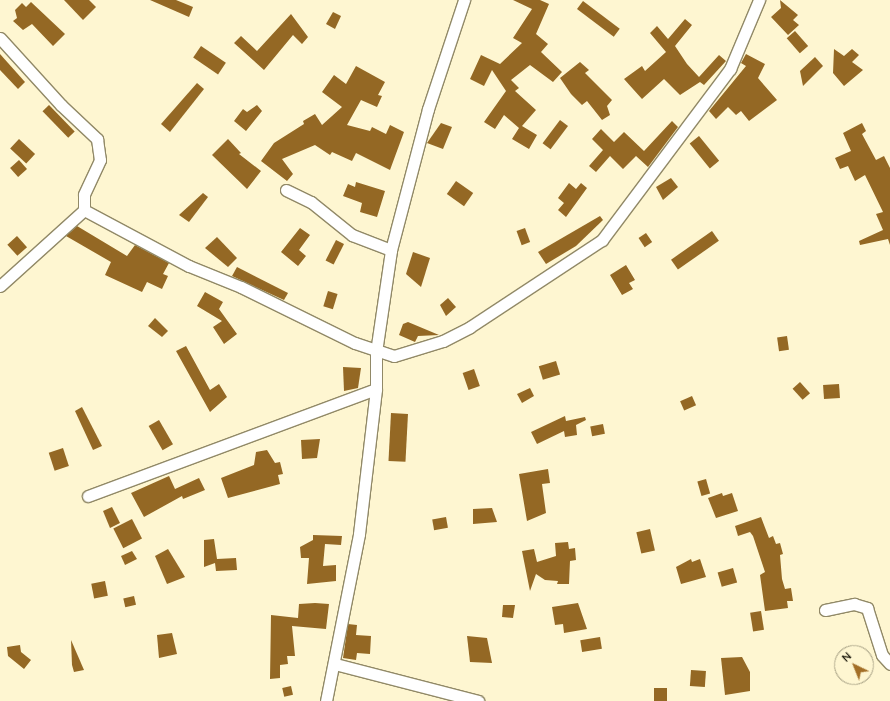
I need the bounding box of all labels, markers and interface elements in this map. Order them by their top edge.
north arrow [834,645,874,685]
text: N [839,649,854,665]

